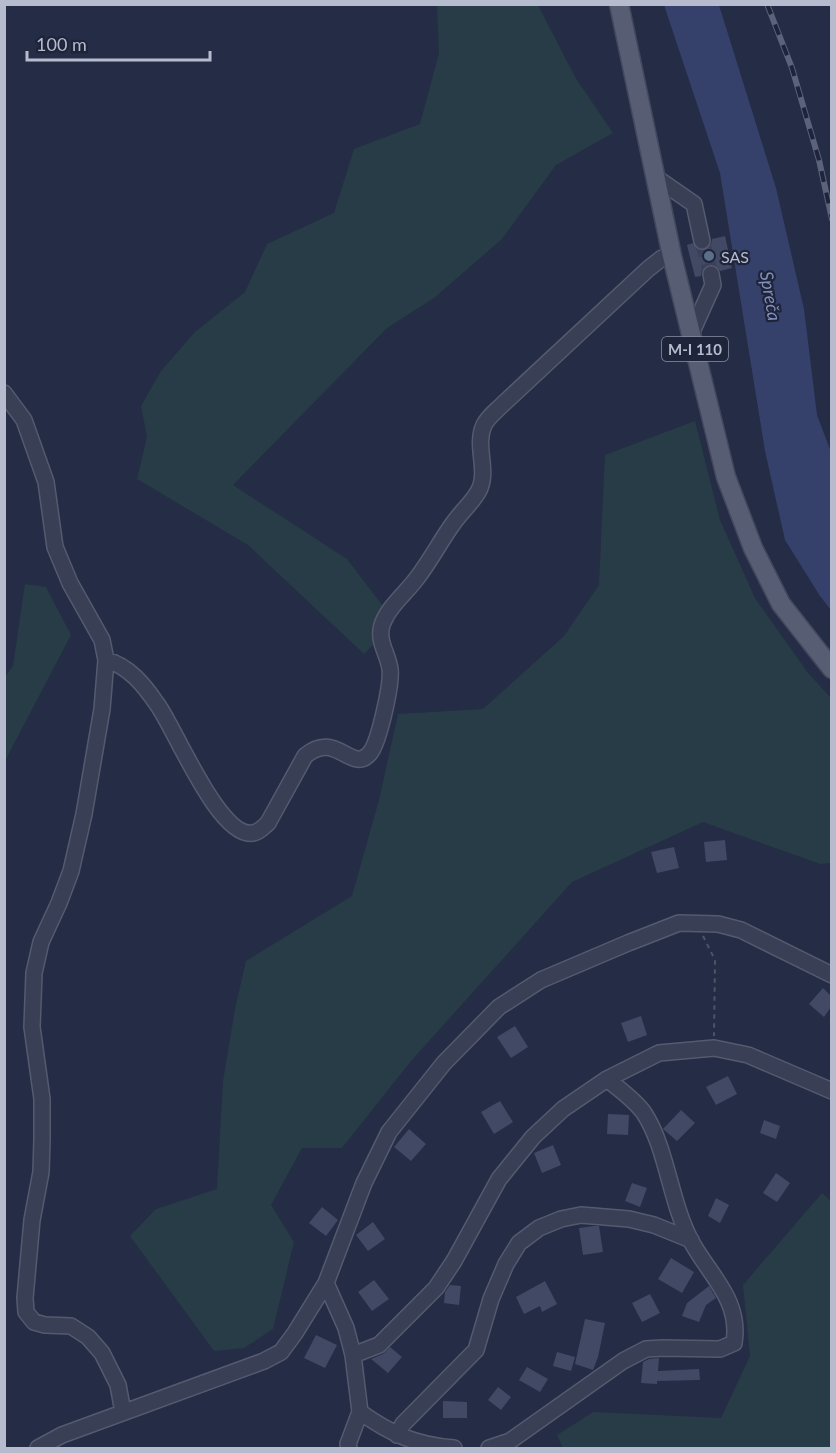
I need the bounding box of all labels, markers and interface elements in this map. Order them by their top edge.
scale bar [27,24,210,62]
text: 100 m [36,33,87,55]
place label: SAS [721,247,749,266]
marker: SAS [702,249,716,263]
water label: Spreča [756,269,786,323]
road number: M-I 110 [662,337,728,361]

